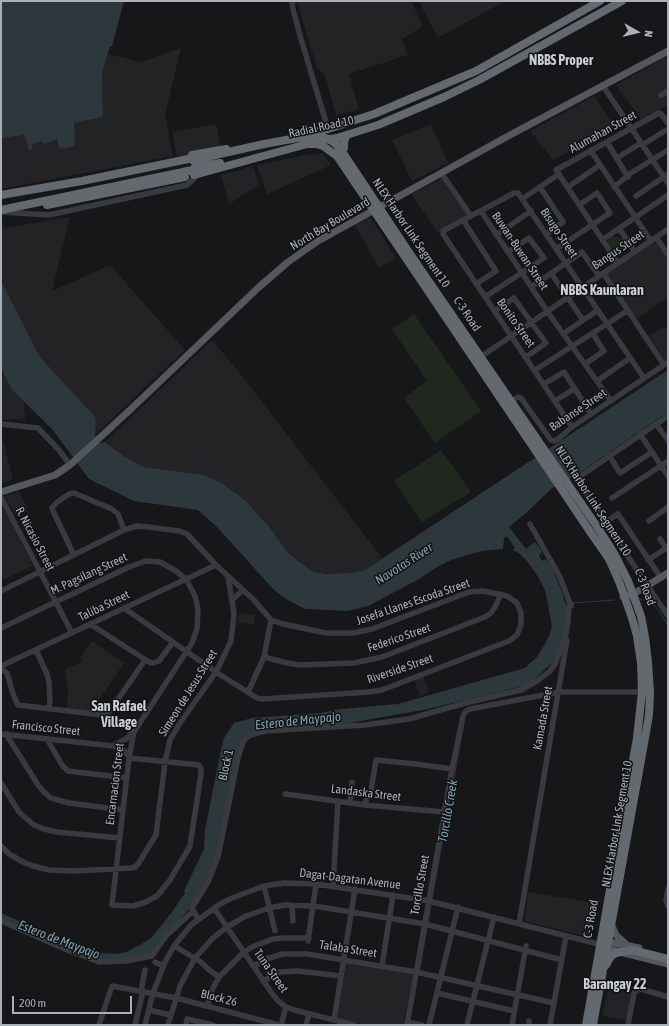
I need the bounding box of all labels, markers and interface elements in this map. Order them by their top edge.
north arrow [617,12,657,52]
text: N [642,30,655,38]
district label: NBBS Proper [529,53,593,69]
street label: Alumahan Street [567,108,639,156]
street label: Radial Road 10 [287,113,355,141]
street label: NLEX Harbor Link Segment 10 [369,176,453,290]
street label: North Bay Boulevard [288,195,372,253]
street label: Bisugo Street [537,205,581,261]
street label: Buwan-Buwan Street [489,209,551,293]
street label: Bangus Street [589,227,647,273]
district label: NBBS Kaunlaran [560,283,644,299]
street label: C-3 Road [450,294,484,334]
street label: Bonito Street [494,296,538,350]
street label: Babanse Street [547,386,609,434]
street label: NLEX Harbor Link Segment 10 [552,443,634,559]
street label: R. Nicasio Street [12,505,58,573]
water label: Navotas River [372,540,436,588]
street label: M. Pagsilang Street [48,550,130,598]
street label: C-3 Road [631,566,659,608]
street label: Josefa Llanes Escoda Street [354,576,472,628]
street label: Taliba Street [76,587,132,625]
street label: Federico Street [366,621,432,655]
street label: Simeon de Jesus Street [156,647,220,739]
street label: Riverside Street [365,651,435,687]
street label: Kamada Street [530,685,556,751]
district label: San Rafael Village [91,699,147,732]
water label: Estero de Maypajo [254,709,342,733]
street label: Francisco Street [11,717,81,739]
street label: Encarnacion Street [103,742,127,826]
street label: Block 1 [215,748,237,782]
street label: NLEX Harbor Link Segment 10 [599,759,635,889]
water label: Torcillo Creek [435,778,461,844]
street label: Landaska Street [330,782,402,804]
street label: Torcillo Street [408,854,432,916]
street label: Dagat-Dagatan Avenue [299,866,401,892]
street label: C-3 Road [581,899,601,939]
water label: Estero de Maypajo [16,917,102,963]
street label: Talaba Street [318,937,378,961]
street label: Tuna Street [251,946,291,996]
district label: Barangay 22 [583,977,647,993]
street label: Block 26 [199,987,239,1009]
scale bar [14,988,134,1014]
text: 200 m [19,996,46,1010]

